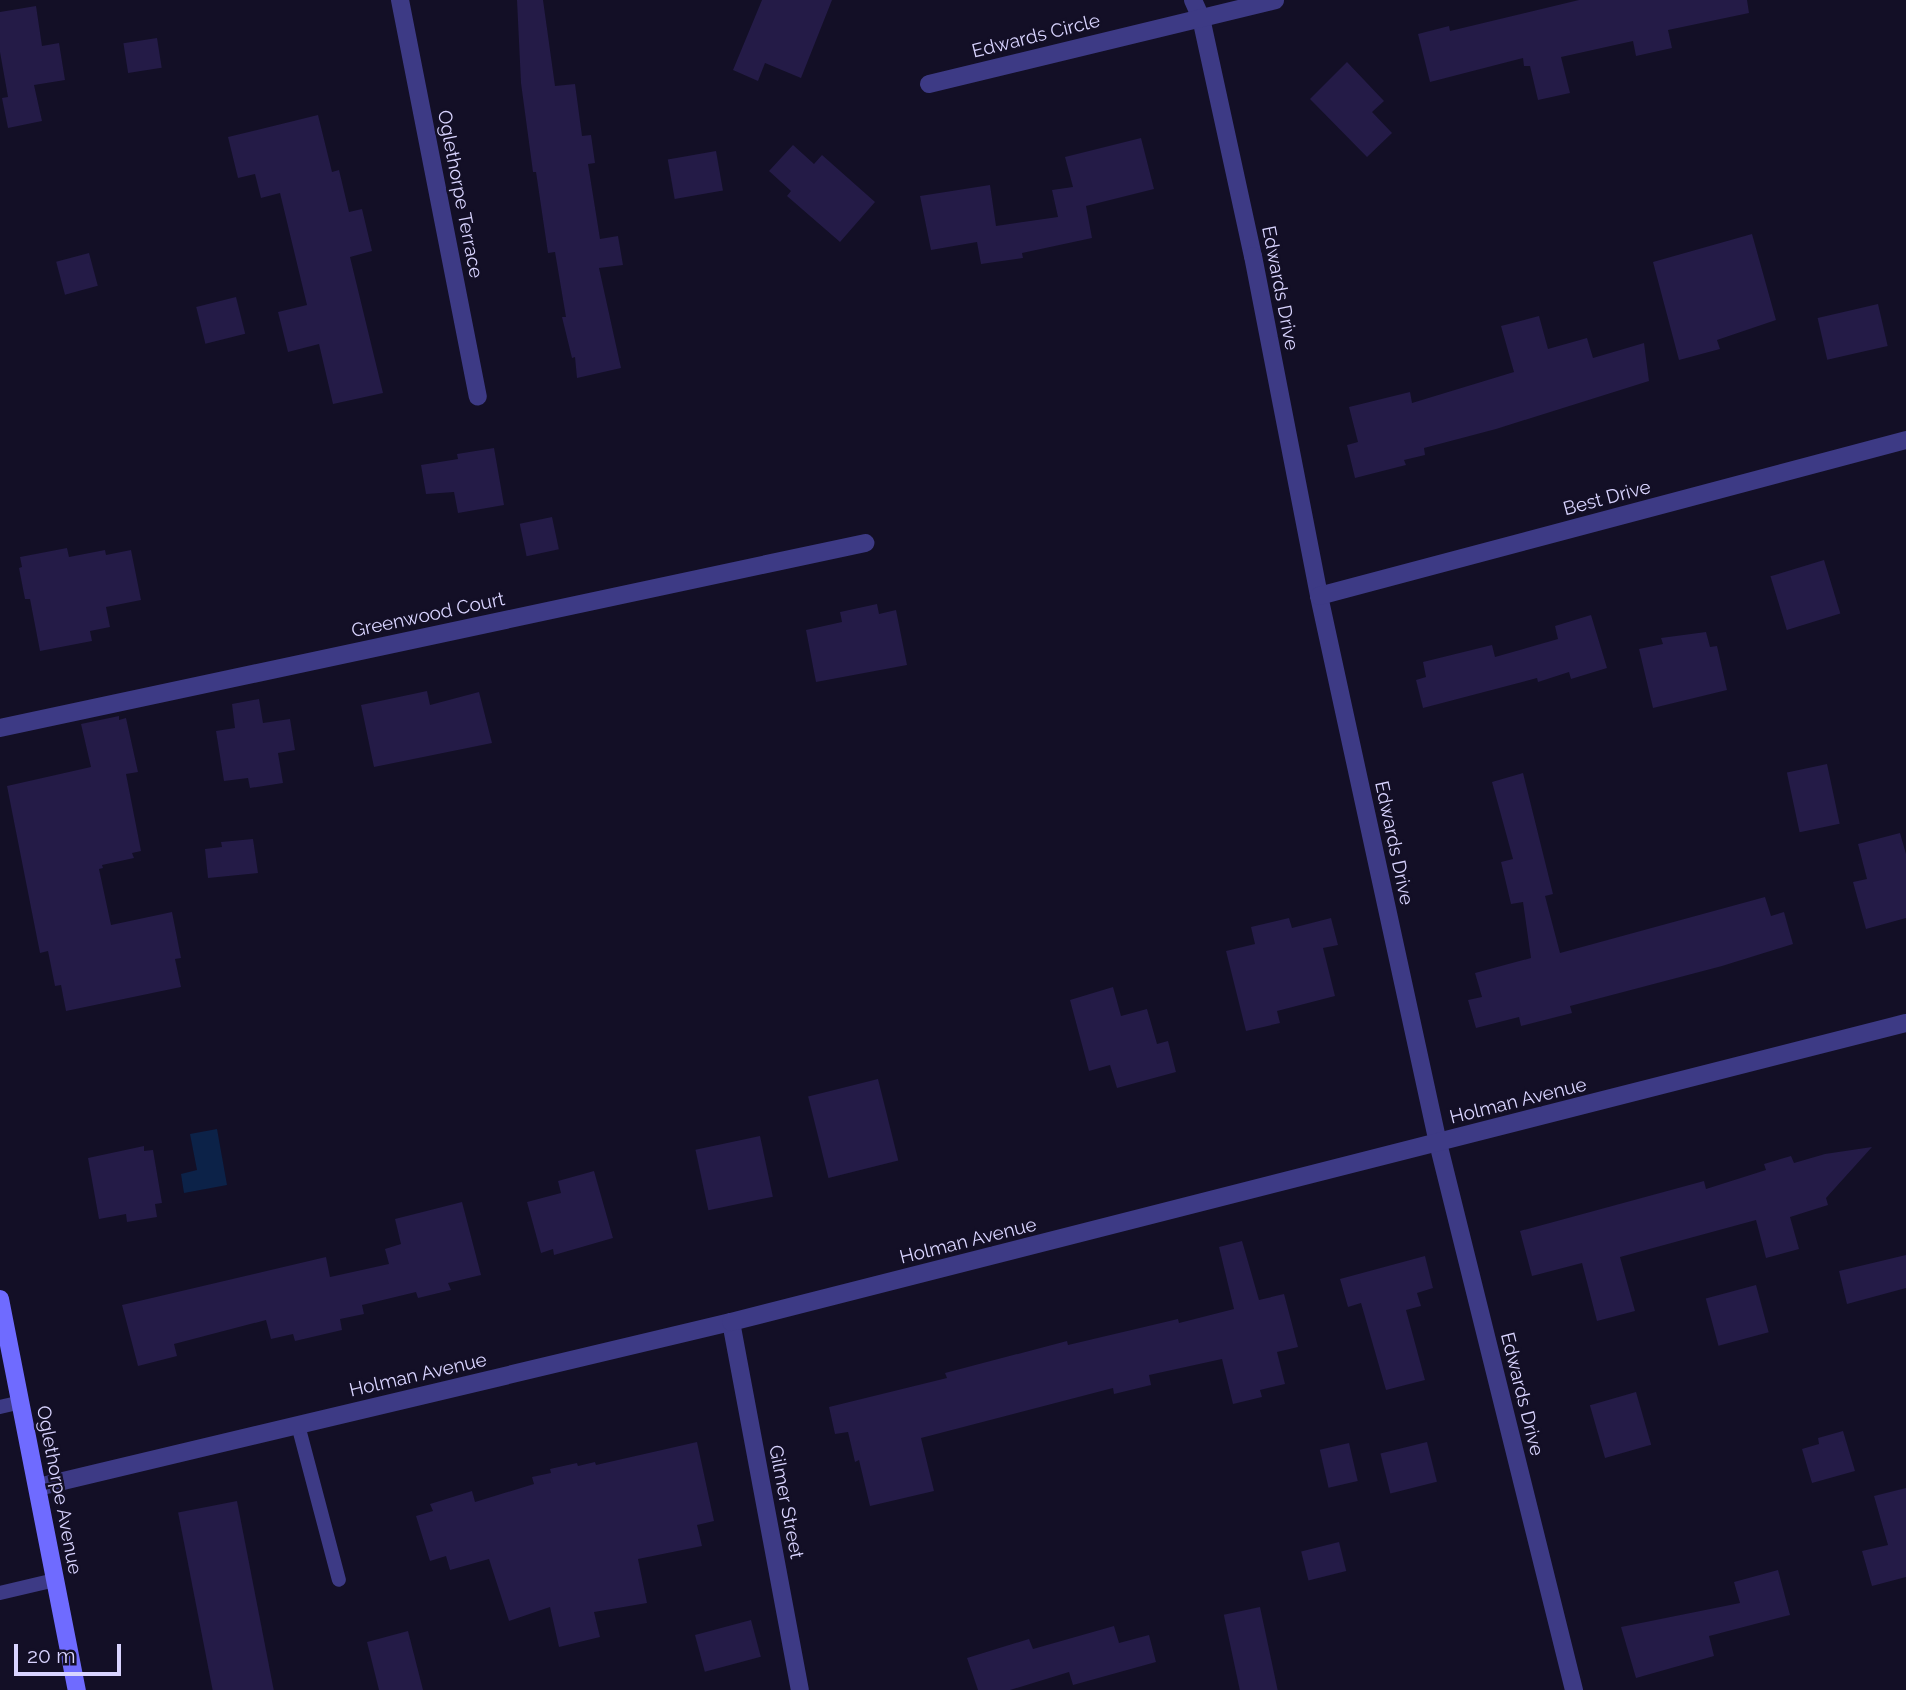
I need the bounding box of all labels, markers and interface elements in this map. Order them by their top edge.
street label: Edwards Circle [970,9,1102,63]
street label: Oglethorpe Terrace [432,108,488,280]
street label: Edwards Drive [1257,224,1303,352]
street label: Best Drive [1561,475,1653,521]
street label: Greenwood Court [349,588,507,642]
street label: Edwards Drive [1370,779,1418,907]
street label: Holman Avenue [1447,1073,1589,1129]
street label: Holman Avenue [897,1213,1039,1269]
street label: Edwards Drive [1496,1330,1548,1458]
street label: Holman Avenue [347,1348,489,1402]
street label: Oglethorpe Avenue [31,1403,87,1577]
street label: Gilmer Street [764,1443,808,1561]
scale bar [18,1630,124,1674]
text: 20 m [27,1643,75,1668]

